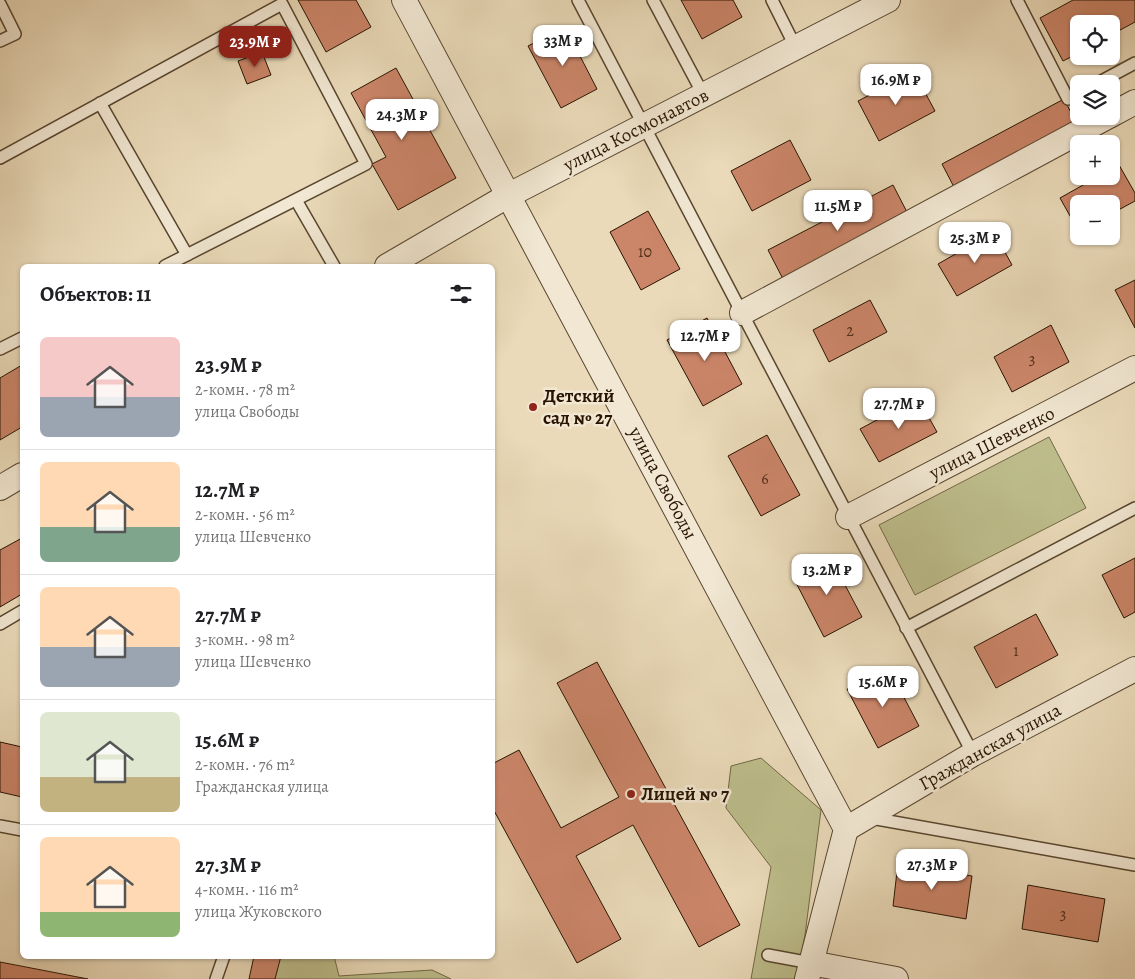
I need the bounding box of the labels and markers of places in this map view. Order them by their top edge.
pin: 33M ₽ [528,24,598,67]
pin: 23.9M ₽ [209,26,301,68]
pin: 16.9M ₽ [850,64,942,106]
pin: 24.3M ₽ [356,98,448,141]
pin: 11.5M ₽ [792,190,884,232]
pin: 25.3M ₽ [929,222,1021,264]
pin: 12.7M ₽ [659,320,751,362]
place label: Детский сад № 27 [543,383,614,431]
pin: 27.7M ₽ [853,388,945,430]
marker: Детский сад № 27 [527,401,539,413]
pin: 13.2M ₽ [781,554,873,596]
pin: 15.6M ₽ [837,666,929,708]
place label: Лицей № 7 [641,781,730,807]
marker: Лицей № 7 [625,788,637,800]
pin: 27.3M ₽ [886,848,978,891]

